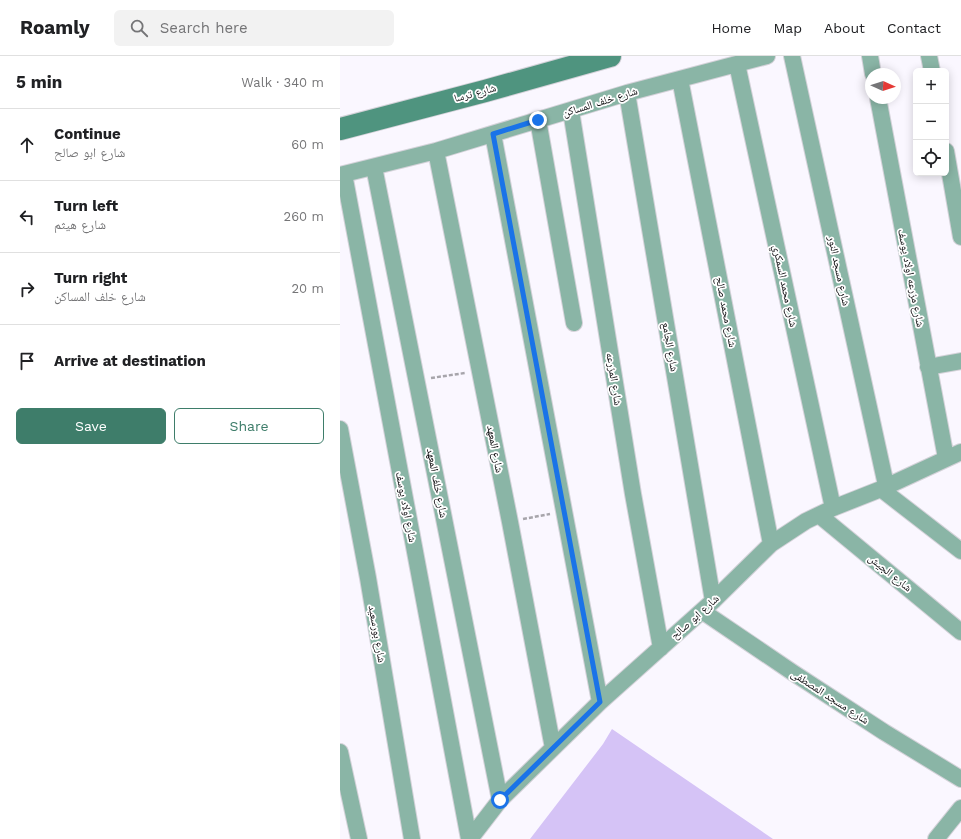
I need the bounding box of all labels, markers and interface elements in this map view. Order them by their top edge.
search box [114,10,394,46]
text: Roamly [20,16,90,39]
icon: search [128,17,150,39]
text: Search here [160,19,248,37]
text: Home [711,20,751,36]
text: Map [773,20,802,36]
text: About [824,20,865,36]
text: Contact [887,20,941,36]
north arrow [865,68,901,104]
map controls [913,68,949,176]
button: + [913,68,949,104]
text: 5 min [16,72,62,92]
text: Walk · 340 m [241,75,324,90]
street label: شارع ترسا [453,81,497,105]
street label: شارع خلف المساكن [561,84,639,120]
button: − [913,104,949,140]
route end [529,111,547,129]
text: Continue [54,125,121,143]
icon: ahead [16,134,38,156]
text: 60 m [291,137,324,152]
button: locate [913,140,949,176]
text: شارع ابو صالح [54,145,125,160]
text: Turn left [54,197,118,215]
icon: left [16,206,38,228]
text: 260 m [284,209,324,224]
text: شارع هيثم [54,217,106,232]
street label: شارع مزرعه اولاد يوسف [895,228,927,328]
street label: شارع مسجد النور [825,234,853,307]
street label: شارع محمد السمكري [768,244,800,329]
text: Turn right [54,269,127,287]
street label: شارع محمد صالح [713,276,739,348]
icon: right [16,278,38,300]
text: 20 m [292,281,324,296]
text: شارع خلف المساكن [54,289,146,304]
street label: شارع الجامع [659,321,681,373]
icon: arrive [16,350,38,372]
text: Arrive at destination [54,352,206,370]
street label: شارع المزرعه [603,352,625,406]
button: Save [16,408,166,444]
button: Share [174,408,324,444]
street label: شارع المعهد [484,424,506,474]
street label: شارع خلف المعهد [424,447,450,519]
street label: شارع اولاد يوسف [393,471,419,543]
street label: شارع الجيش [866,552,914,594]
street label: شارع ابو صالح [668,592,722,642]
street label: شارع بورسعيد [366,604,388,664]
street label: شارع مسجد المصطفى [789,667,871,727]
route start [491,791,509,809]

